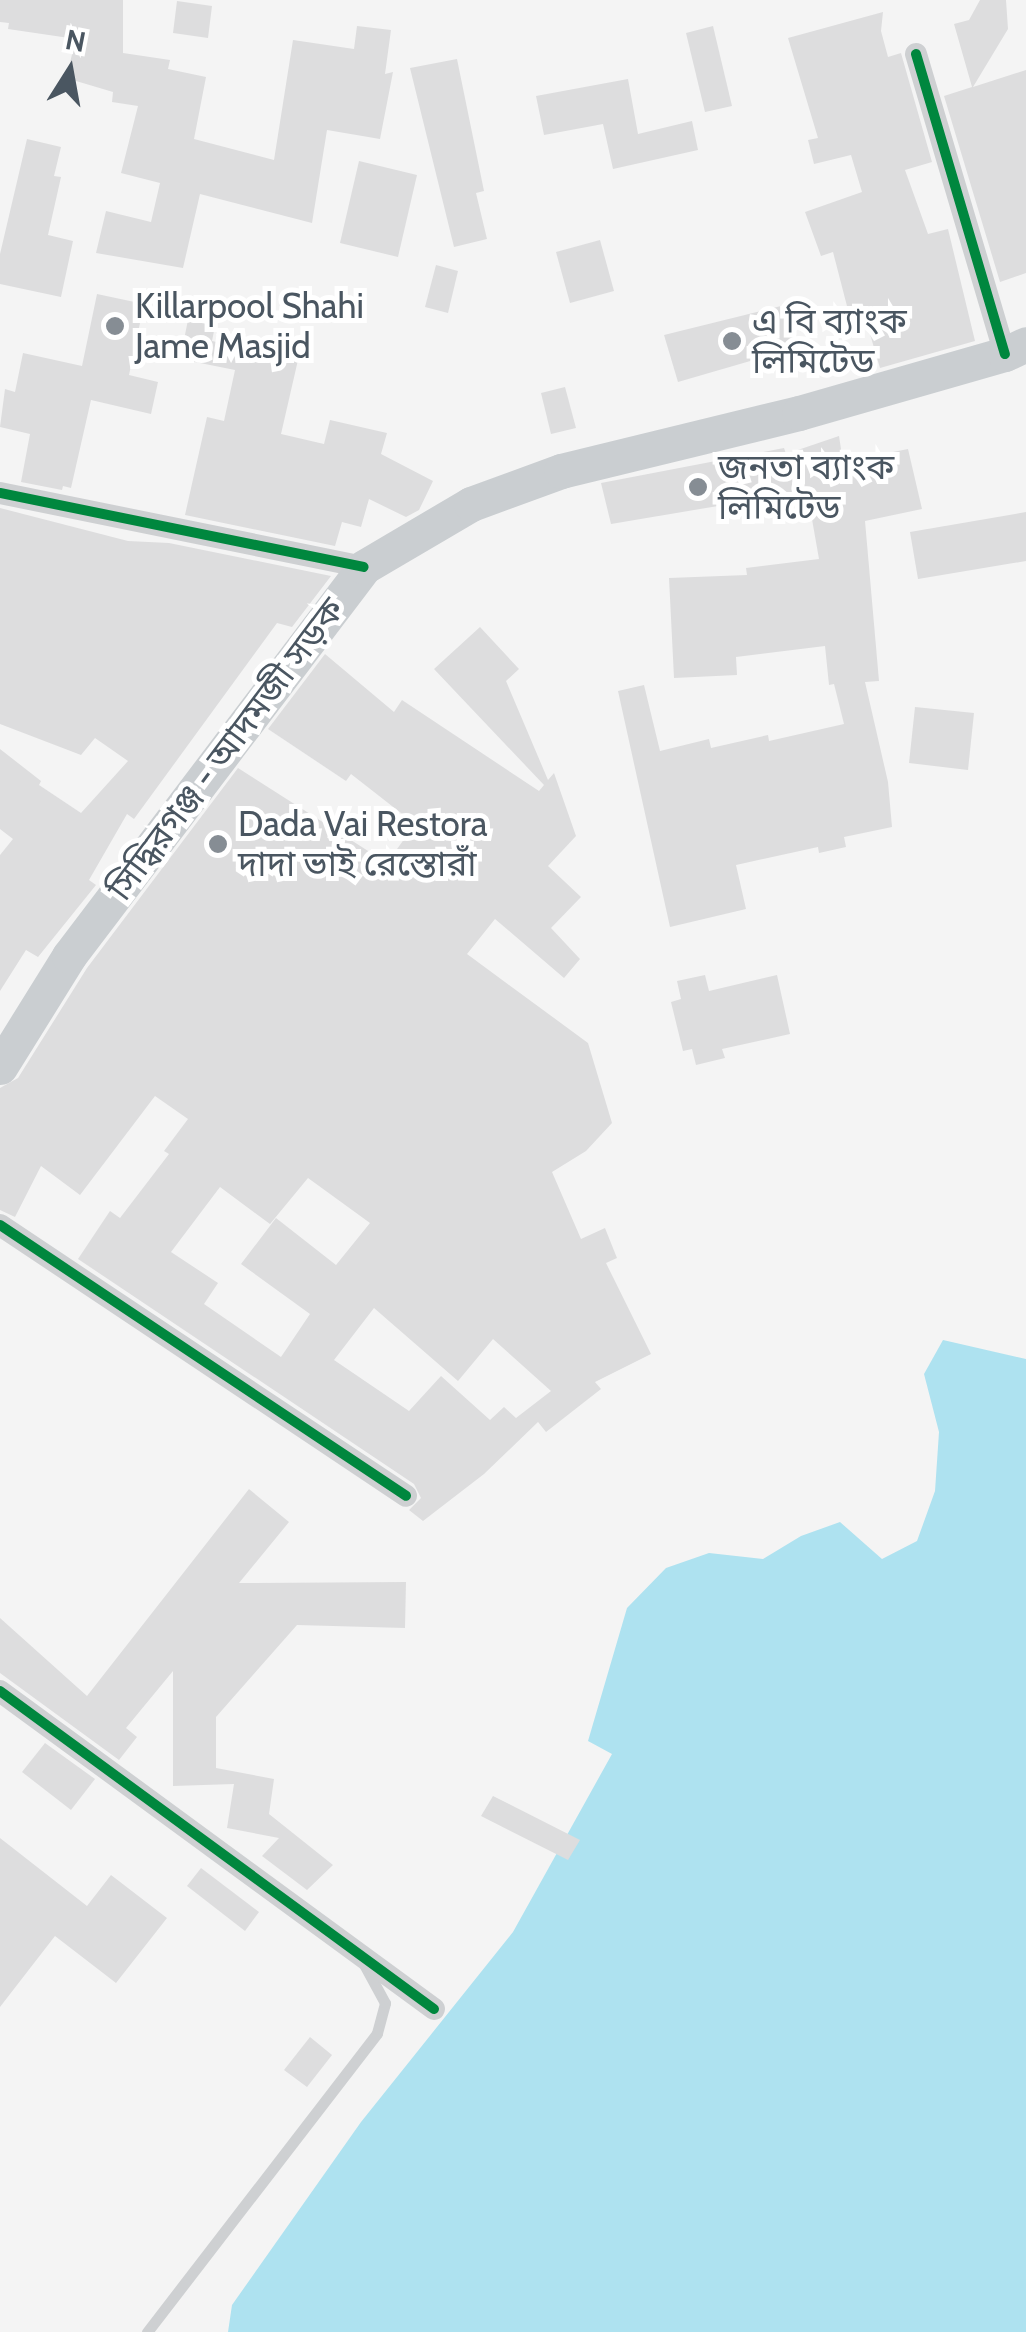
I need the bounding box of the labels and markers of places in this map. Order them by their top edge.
place label: Killarpool Shahi Jame Masjid [135,285,364,367]
place label: এ বি ব্যাংক লিমিটেড [752,300,907,382]
marker: Killarpool Shahi Jame Masjid [104,315,126,337]
marker: এ বি ব্যাংক লিমিটেড [721,330,743,352]
place label: জনতা ব্যাংক লিমিটেড [718,446,894,528]
marker: জনতা ব্যাংক লিমিটেড [687,476,709,498]
place label: Dada Vai Restora দাদা ভাই রেস্তোরাঁ [238,803,487,885]
marker: Dada Vai Restora দাদা ভাই রেস্তোরাঁ [207,833,229,855]

